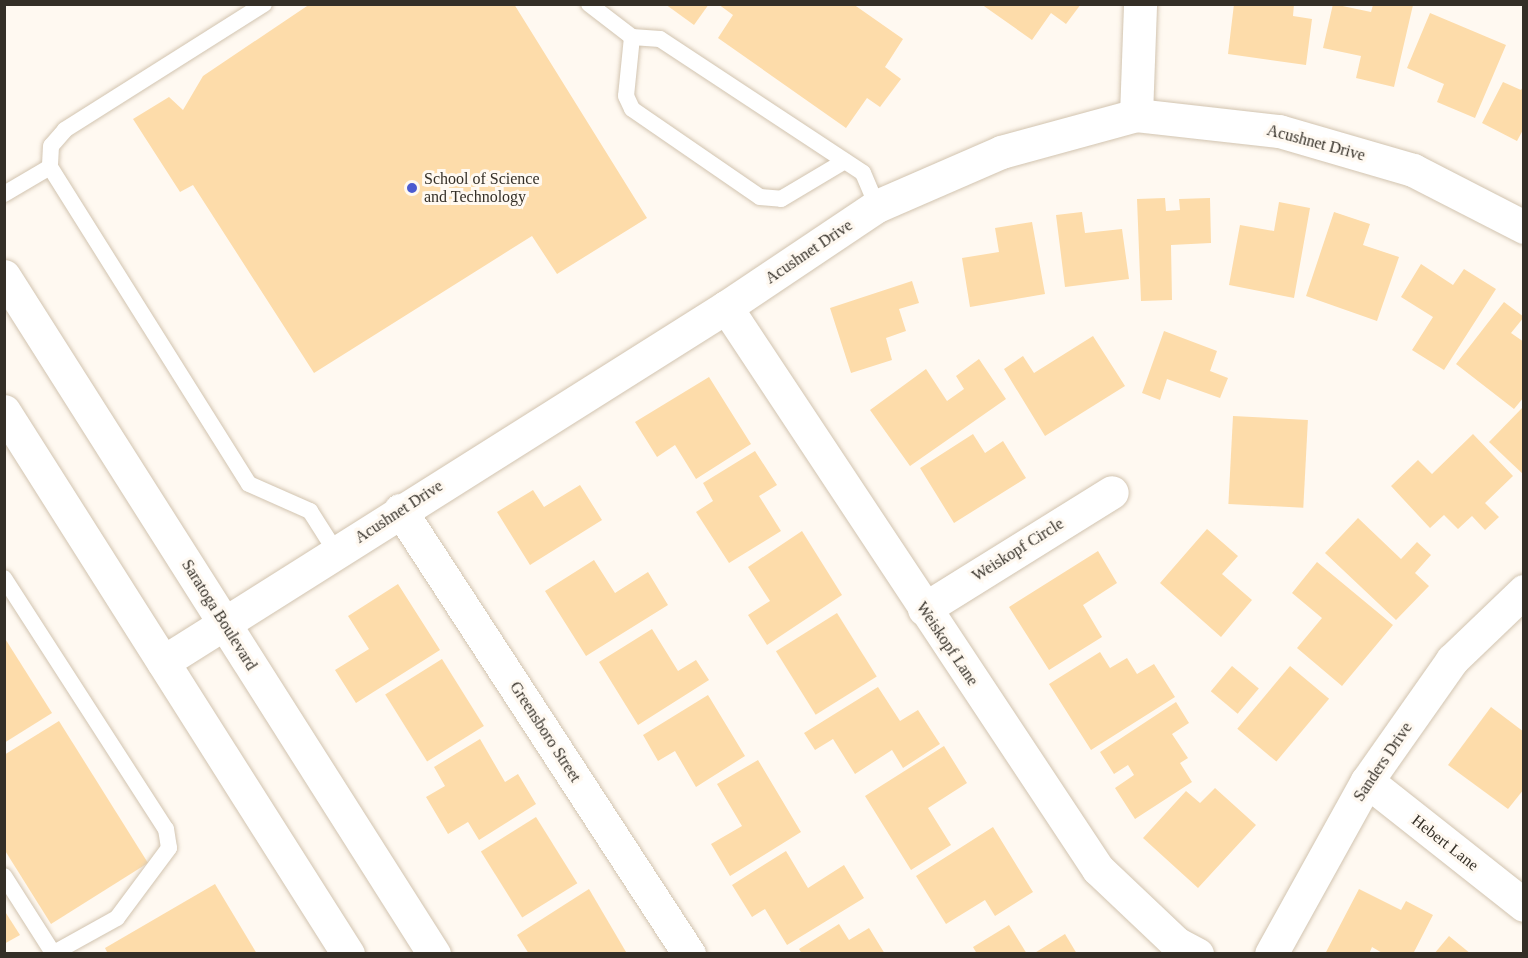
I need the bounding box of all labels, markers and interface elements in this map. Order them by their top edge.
street label: Acushnet Drive [1265,121,1367,165]
place label: School of Science and Technology [424,169,540,207]
marker: School of Science and Technology [405,181,419,195]
street label: Acushnet Drive [762,216,856,288]
street label: Acushnet Drive [351,476,447,548]
street label: Weiskopf Circle [969,514,1067,586]
street label: Saratoga Boulevard [177,556,261,674]
street label: Weiskopf Lane [912,598,982,690]
street label: Greensboro Street [505,678,585,786]
street label: Sanders Drive [1350,719,1416,805]
street label: Hebert Lane [1408,811,1482,875]

